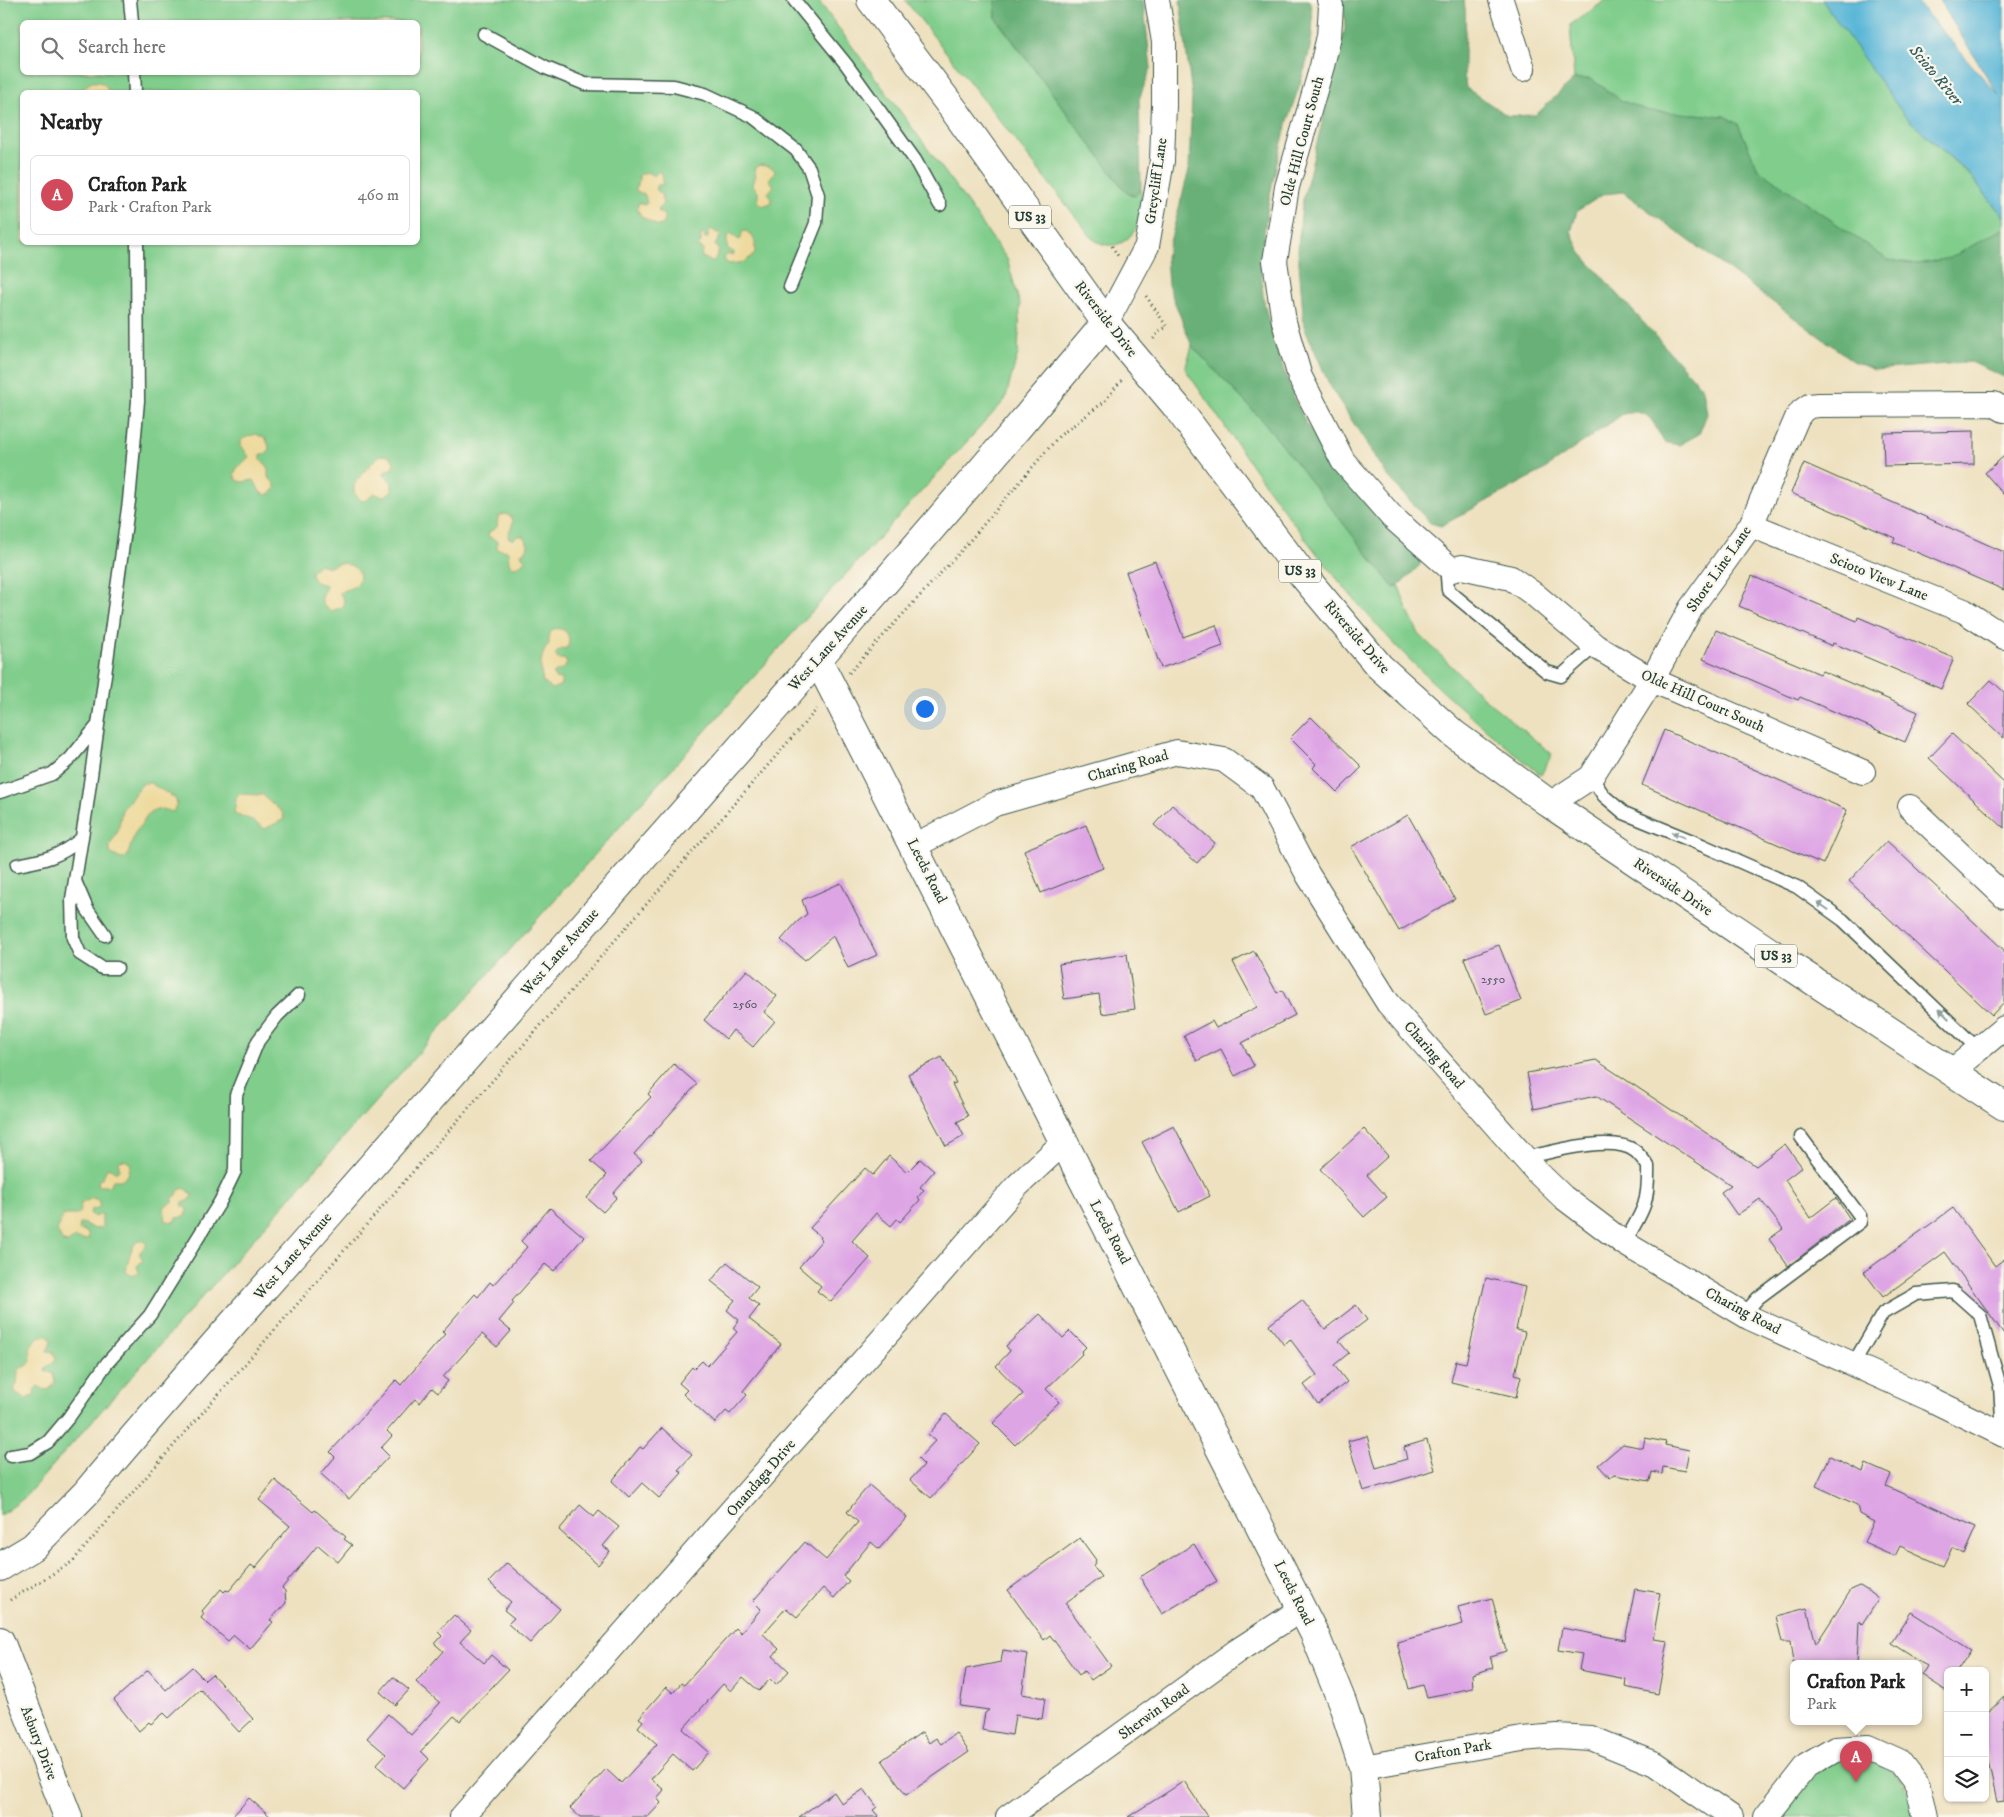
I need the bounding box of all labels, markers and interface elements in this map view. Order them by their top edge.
search box [20,20,420,75]
icon: search [38,34,66,62]
text: Search here [78,36,166,59]
water label: Scioto River [1904,40,1968,110]
street label: Olde Hill Court South [1276,74,1329,208]
text: Nearby [40,110,102,136]
street label: Greycliff Lane [1141,137,1171,225]
text: Crafton Park [88,174,187,197]
text: A [52,185,62,205]
text: 460 m [357,185,399,205]
text: Park · Crafton Park [88,197,212,217]
road number: US 33 [1009,206,1051,228]
street label: Riverside Drive [1070,277,1142,361]
street label: Shore Line Lane [1682,522,1756,616]
street label: Scioto View Lane [1827,549,1931,605]
road number: US 33 [1279,560,1321,582]
street label: Riverside Drive [1320,596,1394,678]
street label: West Lane Avenue [783,601,872,696]
street label: Olde Hill Court South [1638,665,1768,737]
your location [912,696,938,722]
street label: Charing Road [1085,745,1171,787]
one-way arrow [1670,830,1685,838]
street label: Leeds Road [903,835,952,907]
street label: Riverside Drive [1630,854,1716,920]
one-way arrow [1816,901,1830,911]
street label: West Lane Avenue [516,904,603,1000]
road number: US 33 [1755,944,1797,968]
house number: 2550 [1481,972,1505,987]
house number: 2560 [733,997,757,1012]
one-way arrow [1938,1008,1950,1020]
street label: Charing Road [1400,1017,1469,1093]
street label: Leeds Road [1085,1197,1135,1268]
street label: West Lane Avenue [249,1208,336,1304]
street label: Charing Road [1702,1283,1785,1339]
street label: Onandaga Drive [722,1435,800,1521]
street label: Leeds Road [1270,1557,1319,1629]
popup [1790,1660,1922,1725]
map controls [1944,1667,1989,1802]
button: + [1944,1667,1989,1712]
text: Crafton Park [1807,1671,1905,1694]
street label: Sherwin Road [1115,1680,1194,1744]
text: Park [1807,1694,1837,1714]
street label: Asbury Drive [16,1703,62,1783]
button: − [1944,1712,1989,1757]
street label: Crafton Park [1413,1735,1494,1767]
pin: A [1840,1741,1872,1782]
button: layers [1944,1757,1989,1802]

